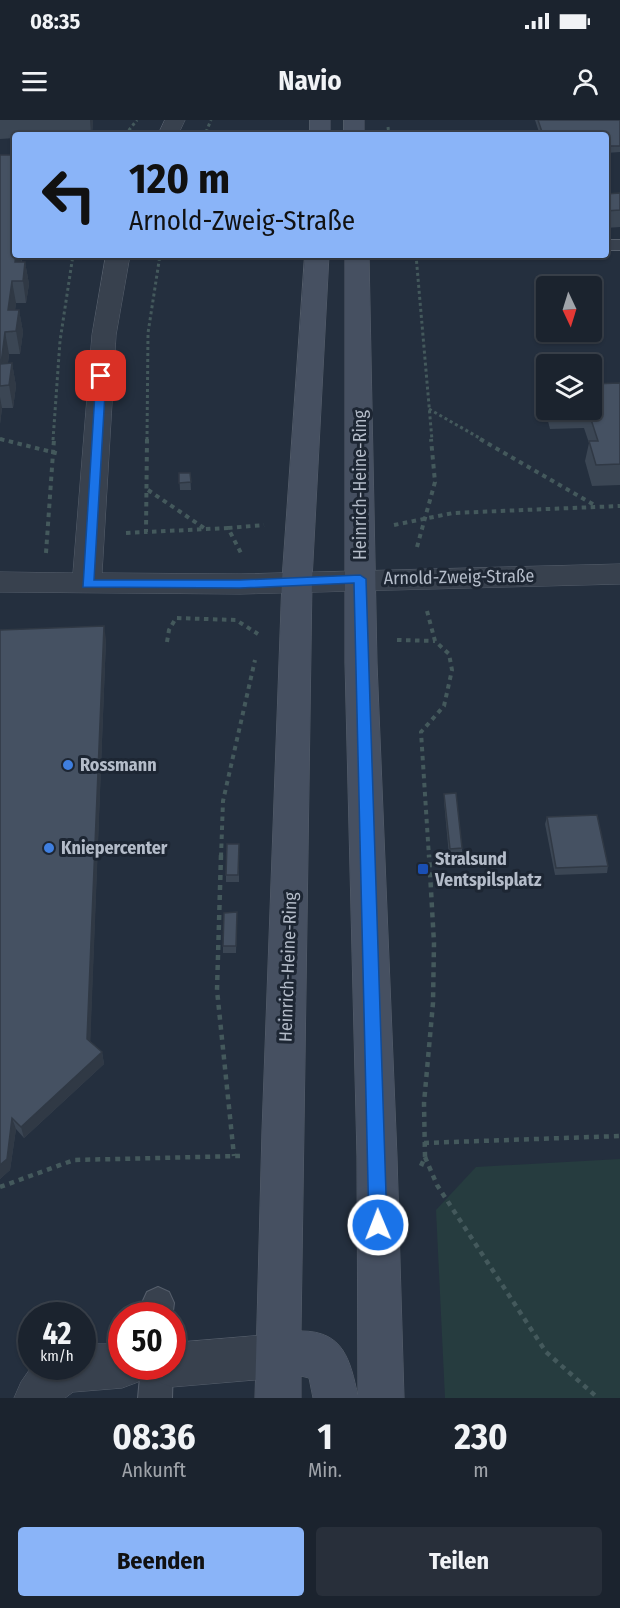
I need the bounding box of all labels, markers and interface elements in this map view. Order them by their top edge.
text: 08:35 [30,8,80,35]
icon: menu [18,65,51,98]
text: Navio [278,65,342,97]
icon: person [569,65,602,98]
text: 120 m [129,154,230,204]
icon: left [30,156,108,234]
text: Arnold-Zweig-Straße [129,205,355,237]
north arrow [536,276,602,342]
map controls [536,276,602,420]
pin [75,350,126,401]
button: layers [536,354,602,420]
icon: arrive [84,359,117,392]
street label: Heinrich-Heine-Ring [349,409,371,560]
street label: Arnold-Zweig-Straße [383,565,535,589]
place label: Rossmann [80,754,157,776]
marker: Rossmann [61,758,75,772]
place label: Kniepercenter [61,837,168,859]
marker: Kniepercenter [42,841,56,855]
place label: Stralsund Ventspilsplatz [434,848,542,891]
marker: Stralsund Ventspilsplatz [416,862,430,876]
street label: Heinrich-Heine-Ring [274,891,302,1042]
position arrow [346,1193,410,1257]
speed limit sign: 50 [108,1302,186,1380]
text: 42 [43,1316,71,1352]
text: km/h [40,1347,74,1365]
text: 08:36 [112,1415,196,1459]
text: 1 [317,1415,333,1459]
text: 230 [454,1415,508,1459]
text: Ankunft [122,1458,186,1482]
text: Min. [308,1458,342,1482]
text: m [473,1458,489,1482]
button: Beenden [18,1527,304,1596]
button: Teilen [316,1527,602,1596]

